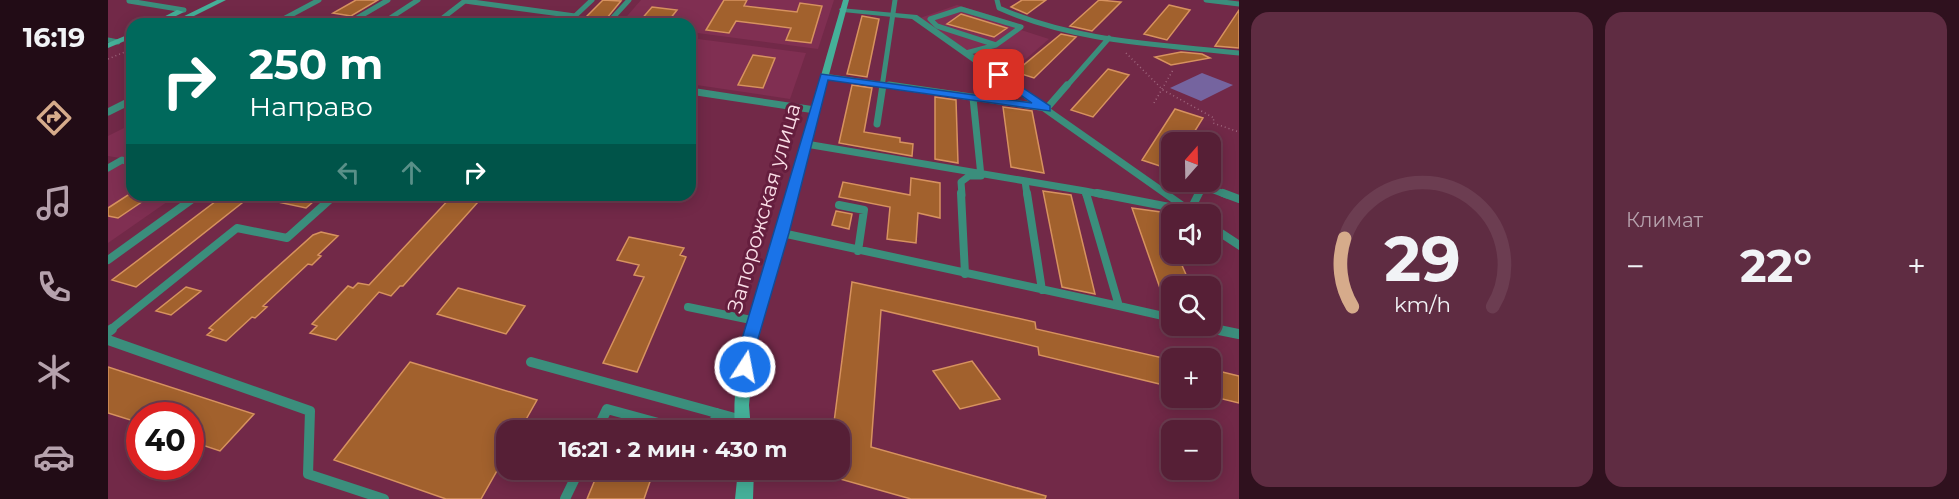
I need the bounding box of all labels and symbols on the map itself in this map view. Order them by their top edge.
pin [973,49,1024,100]
street label: Запорожская улица [722,100,805,316]
north arrow [1161,132,1221,192]
position arrow [713,335,777,399]
speed limit sign: 40 [126,402,204,480]

